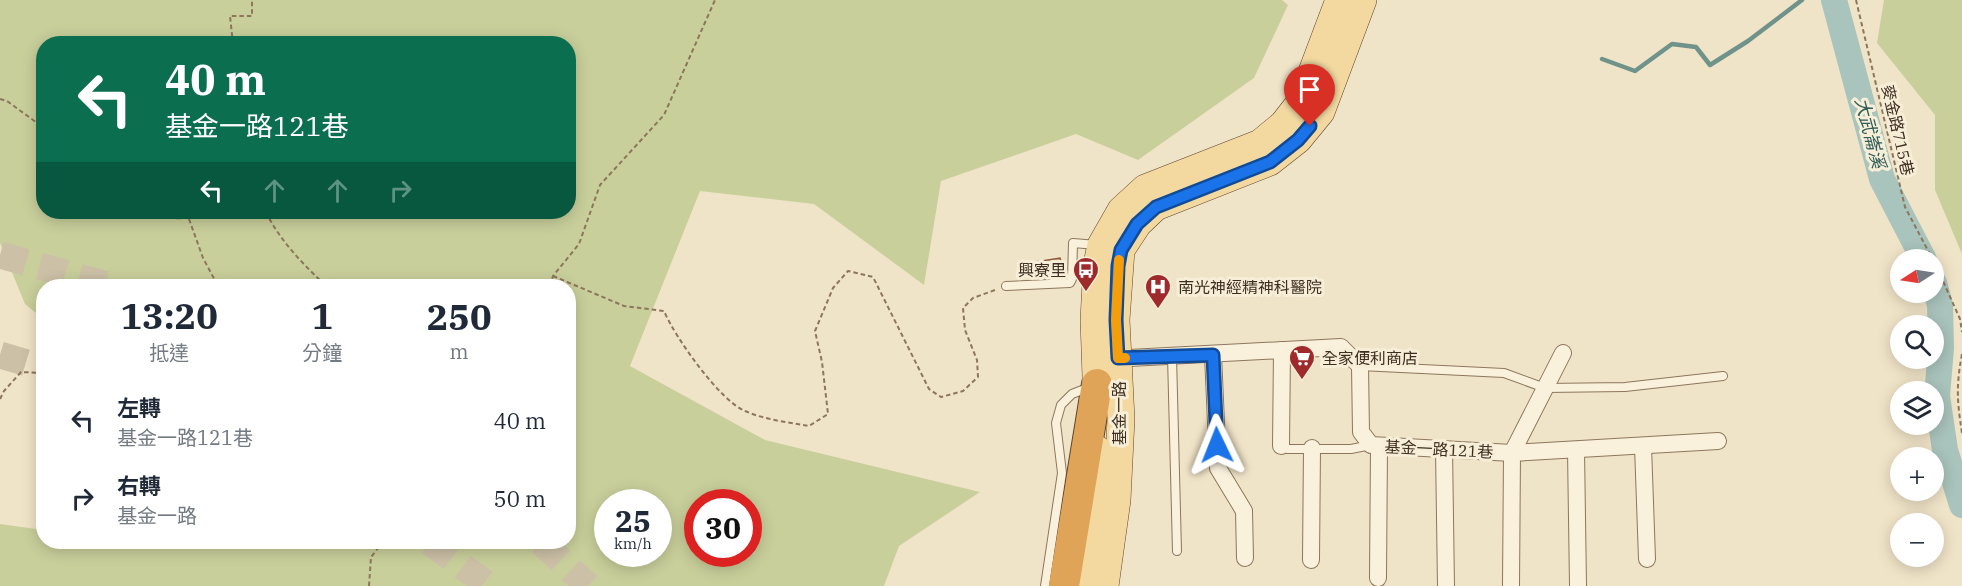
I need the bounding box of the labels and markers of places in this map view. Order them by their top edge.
pin [1284,64,1335,126]
bus stop icon: 興寮里 [1071,255,1101,293]
place label: 興寮里 [1018,260,1066,280]
hospital icon: 南光神經精神科醫院 [1143,272,1173,310]
place label: 南光神經精神科醫院 [1178,277,1322,297]
supermarket icon: 全家便利商店 [1287,343,1317,381]
place label: 全家便利商店 [1322,348,1418,368]

